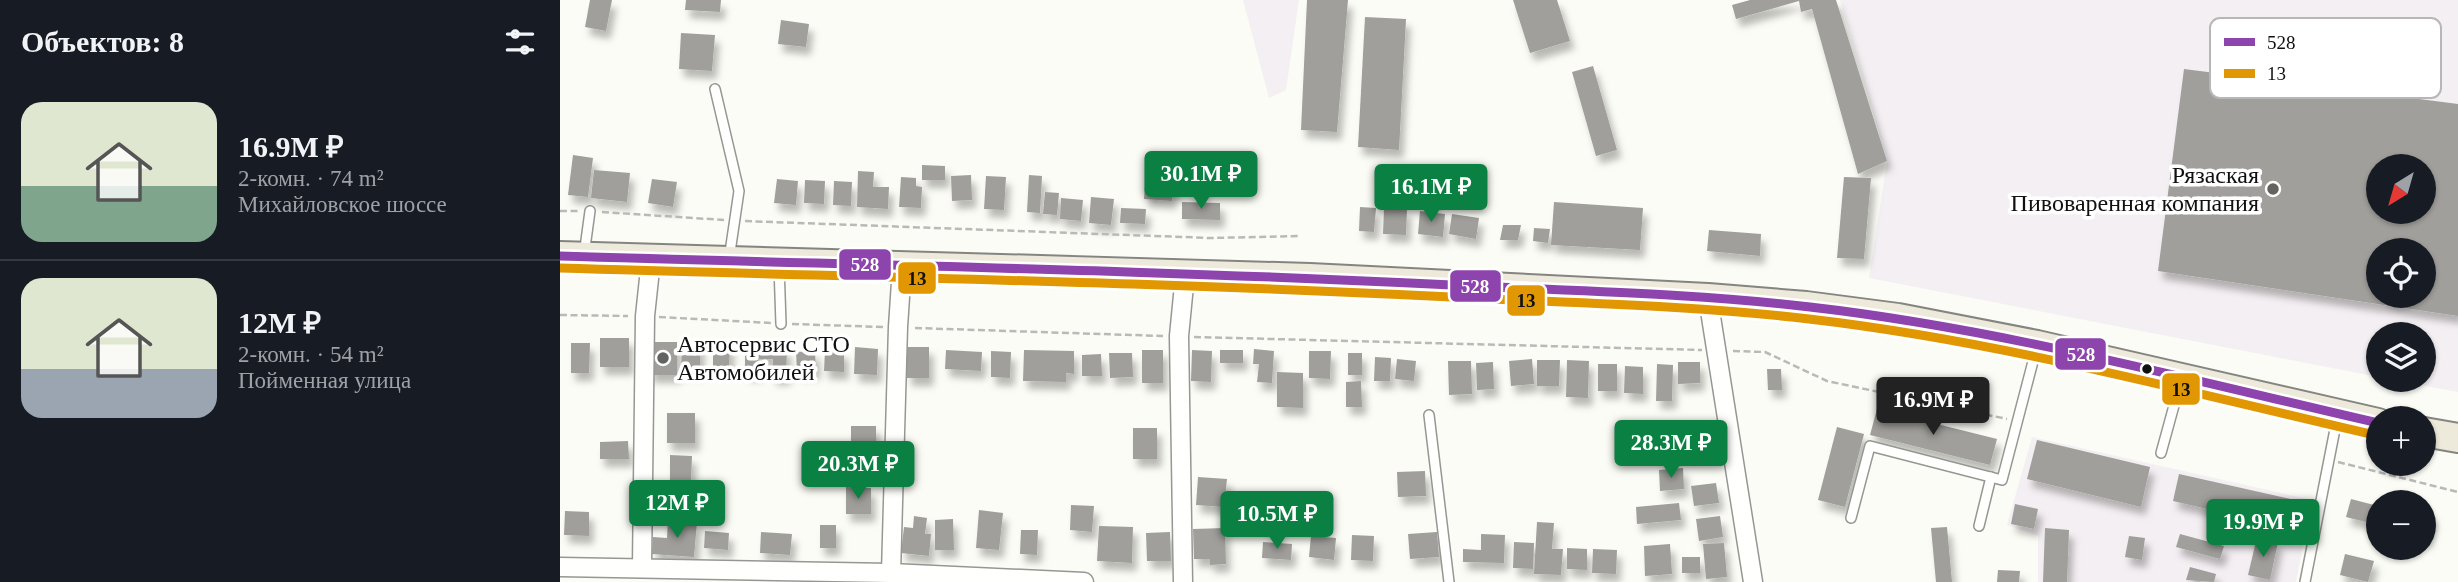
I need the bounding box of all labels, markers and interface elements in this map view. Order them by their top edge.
legend [2210,18,2441,98]
icon: filters [501,23,539,61]
text: Объектов: 8 [21,25,184,58]
text: 528 [2267,32,2296,53]
text: 13 [2267,63,2286,84]
icon: home [77,130,161,214]
text: 16.9M ₽ [238,130,344,163]
pin: 30.1M ₽ [1136,152,1266,211]
north arrow [2366,154,2436,224]
map controls [2366,154,2436,560]
text: 30.1M ₽ [1160,161,1242,186]
place label: Рязаская Пивоваренная компания [2011,162,2259,216]
pin: 16.1M ₽ [1366,164,1496,224]
text: 2-комн. · 74 m² [238,166,384,191]
text: 16.1M ₽ [1390,174,1472,199]
marker: Рязаская Пивоваренная компания [2265,181,2281,197]
text: Михайловское шоссе [238,192,447,217]
button: locate [2366,238,2436,308]
line badge: 528 [838,248,892,281]
text: 528 [851,254,879,275]
line badge: 13 [897,261,937,295]
text: 13 [908,268,927,289]
line badge: 528 [1449,269,1502,303]
text: 528 [1461,276,1489,297]
line badge: 13 [1506,284,1546,317]
text: 13 [1517,290,1536,311]
icon: home [77,306,161,390]
text: 12M ₽ [238,306,321,339]
button: layers [2366,322,2436,392]
place label: Автосервис СТО Автомобилей [677,331,850,385]
line badge: 528 [2054,337,2107,371]
text: 2-комн. · 54 m² [238,342,384,367]
text: 528 [2067,344,2095,365]
marker: Автосервис СТО Автомобилей [655,350,671,366]
unlabelled marker [2140,362,2154,376]
text: Пойменная улица [238,368,411,393]
line badge: 13 [2161,372,2201,406]
pin: 16.9M ₽ [1868,378,1998,437]
text: 13 [2172,379,2191,400]
text: 16.9M ₽ [1892,387,1974,412]
button: + [2366,406,2436,476]
pin: 28.3M ₽ [1606,420,1736,480]
text: 28.3M ₽ [1630,430,1712,455]
pin: 20.3M ₽ [793,442,923,501]
text: 20.3M ₽ [817,451,899,476]
pin: 12M ₽ [628,480,726,540]
text: 12M ₽ [645,490,709,515]
button: − [2366,490,2436,560]
pin: 10.5M ₽ [1212,491,1342,551]
pin: 19.9M ₽ [2198,500,2328,559]
text: 10.5M ₽ [1236,501,1318,526]
text: 19.9M ₽ [2222,509,2304,534]

